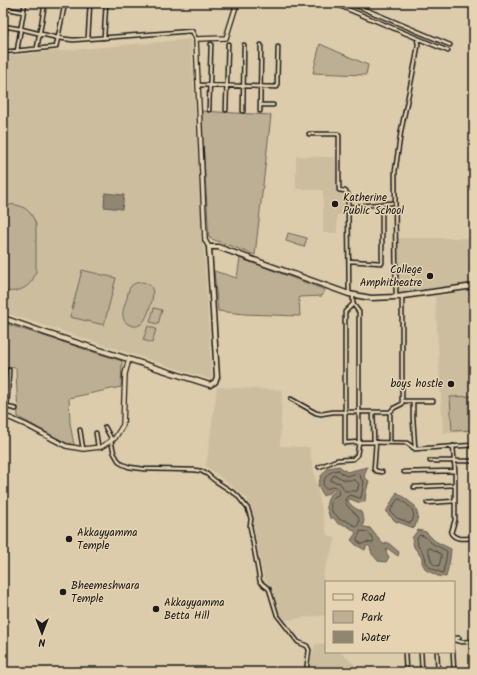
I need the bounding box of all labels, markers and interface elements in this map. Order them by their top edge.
place label: Katherine Public School [343,189,404,220]
marker: Katherine Public School [330,199,340,209]
place label: College Amphitheatre [360,261,422,292]
marker: College Amphitheatre [425,271,435,281]
place label: boys hostle [391,375,443,393]
marker: boys hostle [446,379,456,389]
place label: Akkayyamma Temple [77,524,137,555]
marker: Akkayyamma Temple [64,534,74,544]
place label: Bheemeshwara Temple [71,577,139,608]
legend [325,581,455,653]
marker: Bheemeshwara Temple [58,587,68,597]
text: Road [361,588,386,607]
place label: Akkayyamma Betta Hill [164,594,224,625]
marker: Akkayyamma Betta Hill [151,604,161,614]
text: Park [361,608,383,627]
north arrow [22,613,62,653]
text: Water [361,628,391,647]
text: N [38,633,45,651]

